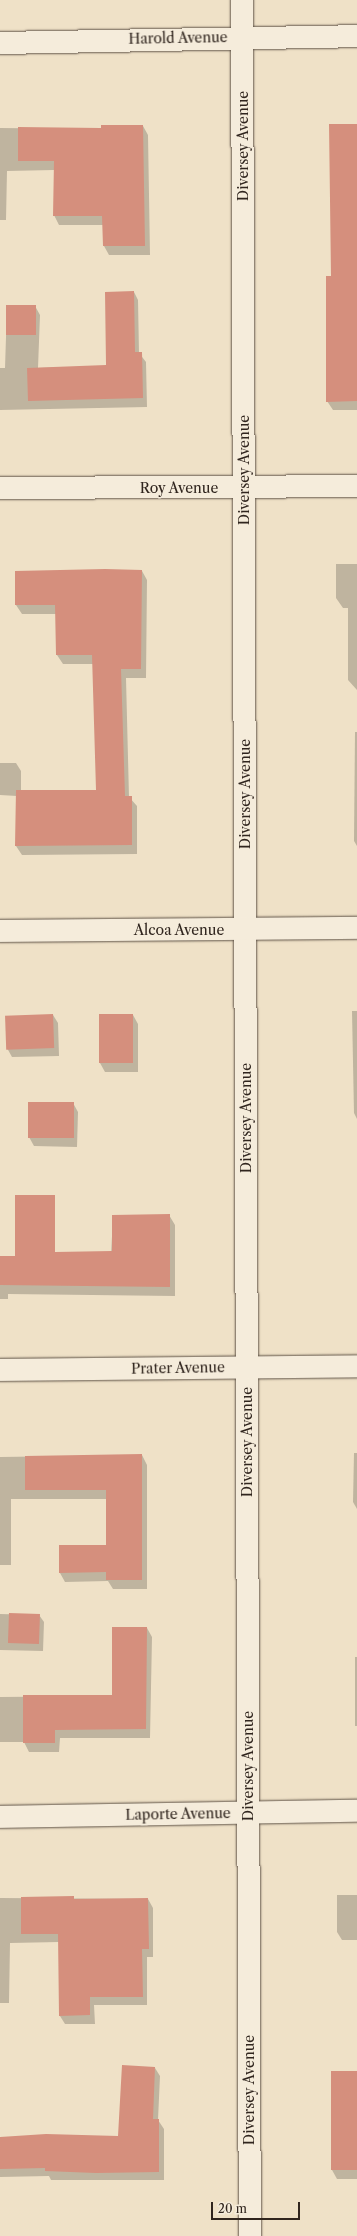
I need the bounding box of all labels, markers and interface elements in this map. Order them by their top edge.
street label: Harold Avenue [128,29,228,47]
street label: Diversey Avenue [235,90,251,202]
street label: Diversey Avenue [236,414,252,526]
street label: Roy Avenue [139,480,219,496]
street label: Diversey Avenue [237,738,253,850]
street label: Alcoa Avenue [133,922,225,938]
street label: Diversey Avenue [238,1062,254,1174]
street label: Prater Avenue [131,1359,225,1377]
street label: Diversey Avenue [239,1386,255,1498]
street label: Diversey Avenue [240,1710,256,1822]
street label: Laporte Avenue [125,1805,231,1823]
street label: Diversey Avenue [241,2034,257,2146]
scale bar [213,2194,302,2220]
text: 20 m [218,2201,247,2216]

